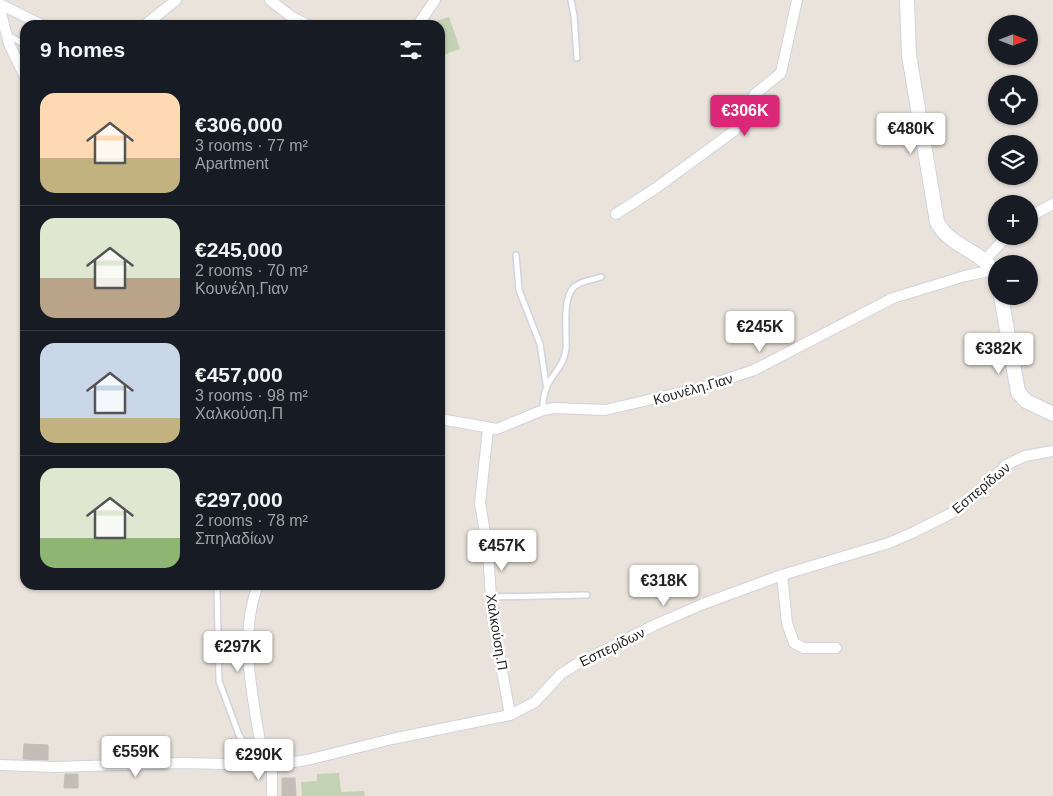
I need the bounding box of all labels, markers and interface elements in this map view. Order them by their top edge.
north arrow [988,15,1038,65]
map controls [988,15,1038,305]
icon: filters [397,36,425,64]
text: 9 homes [40,38,125,61]
button: locate [988,75,1038,125]
pin: €306K [710,94,780,137]
text: €306K [721,102,769,119]
pin: €480K [876,112,946,155]
icon: home [80,113,140,173]
text: €306,000 [195,113,283,136]
text: €480K [887,120,935,137]
button: layers [988,135,1038,185]
text: 3 rooms · 77 m² [195,137,308,154]
text: Apartment [195,155,269,172]
button: + [988,195,1038,245]
icon: home [80,238,140,298]
text: €245,000 [195,238,283,261]
button: − [988,255,1038,305]
text: 2 rooms · 70 m² [195,262,308,279]
text: Κουνέλη.Γιαν [195,280,289,297]
pin: €245K [725,310,795,353]
text: €245K [736,318,784,335]
pin: €382K [964,332,1034,375]
text: €382K [975,340,1023,357]
icon: home [80,363,140,423]
text: €457,000 [195,363,283,386]
street label: Κουνέλη.Γιαν [651,370,735,408]
text: 3 rooms · 98 m² [195,387,308,404]
text: Χαλκούση.Π [195,405,283,422]
street label: Εσπερίδων [949,459,1013,517]
icon: home [80,488,140,548]
text: €297,000 [195,488,283,511]
text: 2 rooms · 78 m² [195,512,308,529]
text: Σπηλαδίων [195,530,274,547]
pin: €457K [467,530,537,572]
text: €457K [478,537,526,554]
pin: €318K [629,564,699,607]
text: €318K [640,572,688,589]
street label: Χαλκούση.Π [483,593,511,671]
street label: Εσπερίδων [577,624,647,670]
pin: €297K [203,630,273,673]
text: €297K [214,638,262,655]
pin: €559K [101,736,171,778]
pin: €290K [224,738,294,781]
text: €559K [112,743,160,760]
text: €290K [235,746,283,763]

